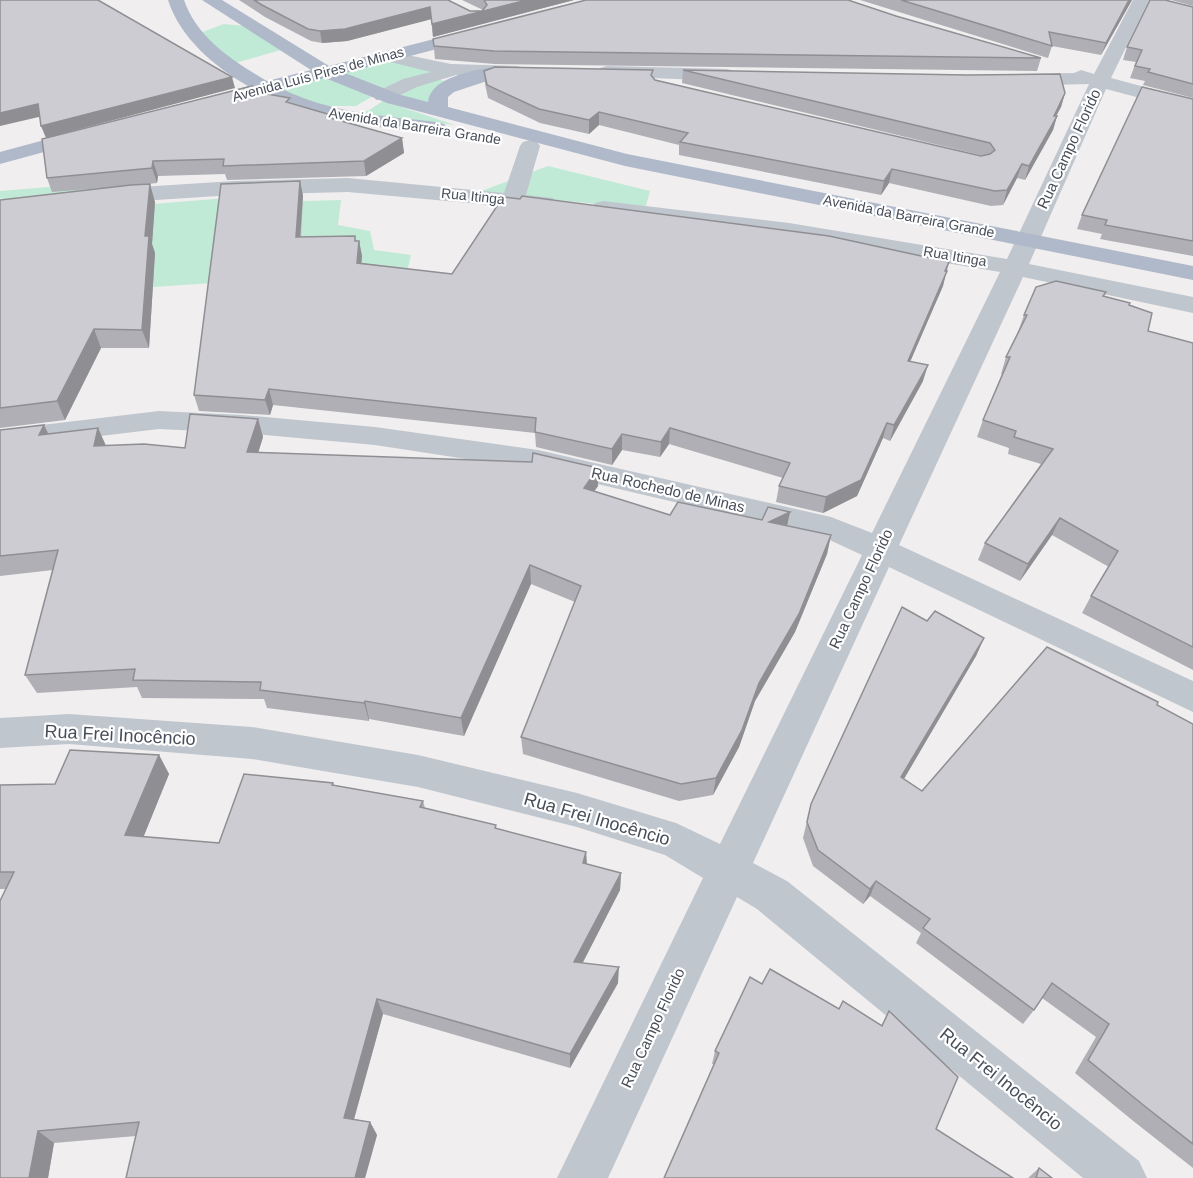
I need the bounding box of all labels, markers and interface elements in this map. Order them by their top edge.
street label: Avenida Luís Pires de Minas [230,43,406,105]
street label: Rua Campo Florido [1033,86,1104,211]
street label: Avenida da Barreira Grande [328,104,502,148]
street label: Rua Itinga [440,185,506,207]
street label: Avenida da Barreira Grande [822,192,996,241]
street label: Rua Itinga [922,243,988,269]
street label: Rua Rochedo de Minas [590,464,746,515]
street label: Rua Campo Florido [825,526,896,651]
street label: Rua Frei Inocêncio [44,721,196,749]
street label: Rua Frei Inocêncio [522,789,672,849]
street label: Rua Campo Florido [617,965,688,1090]
street label: Rua Frei Inocêncio [936,1024,1066,1134]

